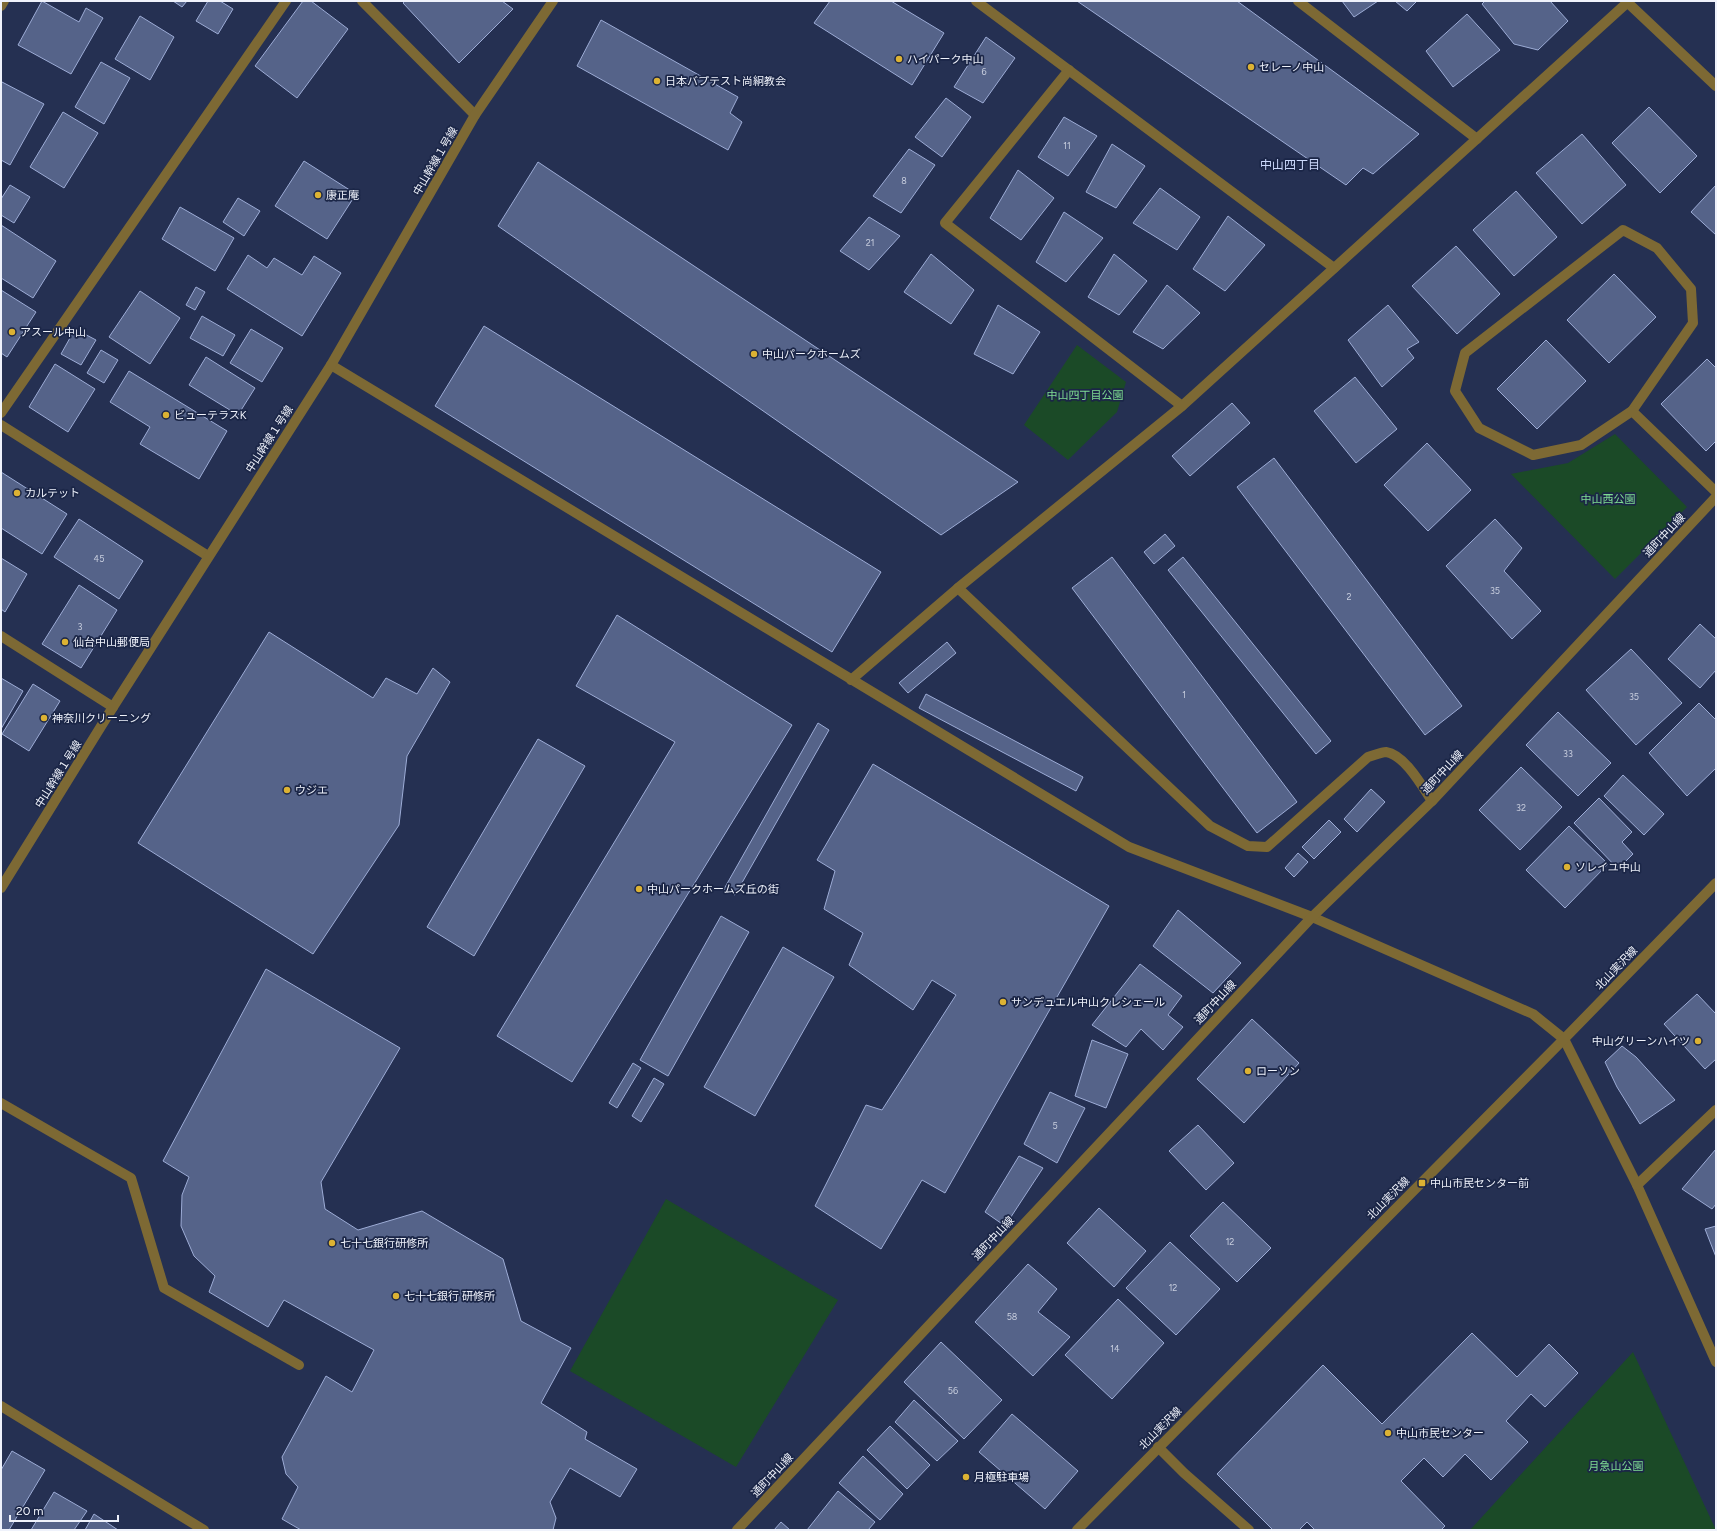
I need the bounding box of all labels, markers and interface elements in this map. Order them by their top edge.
place label: ハイパーク中山 [907,53,984,66]
marker: ハイパーク中山 [894,54,904,64]
place label: セレーノ中山 [1259,61,1324,74]
marker: セレーノ中山 [1246,62,1256,72]
house number: 6 [981,66,987,77]
place label: 日本バプテスト尚絅教会 [665,75,786,88]
marker: 日本バプテスト尚絅教会 [652,76,662,86]
street label: 中山幹線１号線 [411,125,460,198]
house number: 11 [1063,140,1071,151]
district label: 中山四丁目 [1260,158,1320,172]
house number: 8 [901,175,907,186]
place label: 康正庵 [326,189,359,202]
marker: 康正庵 [313,190,323,200]
house number: 21 [866,237,874,248]
place label: アスール中山 [20,326,86,339]
marker: アスール中山 [7,327,17,337]
place label: 中山パークホームズ [762,348,861,361]
marker: 中山パークホームズ [749,349,759,359]
park label: 中山四丁目公園 [1047,389,1124,402]
street label: 中山幹線１号線 [243,403,296,475]
place label: ビューテラスK [174,409,247,422]
marker: ビューテラスK [161,410,171,420]
place label: カルテット [25,487,80,500]
marker: カルテット [12,488,22,498]
park label: 中山西公園 [1581,493,1636,506]
street label: 通町中山線 [1641,511,1688,560]
house number: 45 [94,553,104,564]
house number: 35 [1490,585,1500,596]
house number: 2 [1346,591,1352,602]
house number: 3 [78,621,83,632]
place label: 仙台中山郵便局 [73,636,150,649]
marker: 仙台中山郵便局 [60,637,70,647]
house number: 1 [1182,689,1186,700]
house number: 35 [1629,691,1639,702]
place label: 神奈川クリーニング [52,712,151,725]
marker: 神奈川クリーニング [39,713,49,723]
street label: 中山幹線１号線 [33,738,84,810]
street label: 通町中山線 [1419,748,1466,797]
house number: 33 [1563,748,1573,759]
place label: ウジエ [295,784,328,797]
marker: ウジエ [282,785,292,795]
house number: 32 [1516,802,1526,813]
place label: ソレイユ中山 [1575,861,1641,874]
marker: ソレイユ中山 [1562,862,1572,872]
place label: 中山パークホームズ丘の街 [647,883,779,896]
marker: 中山パークホームズ丘の街 [634,884,644,894]
street label: 北山実沢線 [1593,944,1640,993]
street label: 通町中山線 [1192,978,1239,1027]
place label: サンデュエル中山クレシェール [1011,996,1165,1009]
marker: サンデュエル中山クレシェール [998,997,1008,1007]
place label: 中山グリーンハイツ [1592,1035,1690,1048]
marker: 中山グリーンハイツ [1693,1036,1703,1046]
place label: ローソン [1256,1065,1300,1078]
marker: ローソン [1243,1066,1253,1076]
house number: 5 [1052,1120,1058,1131]
street label: 北山実沢線 [1364,1174,1412,1222]
place label: 中山市民センター前 [1430,1177,1529,1190]
marker: 中山市民センター前 [1417,1178,1427,1188]
street label: 通町中山線 [970,1214,1017,1263]
house number: 12 [1226,1236,1234,1247]
place label: 七十七銀行研修所 [340,1237,429,1250]
marker: 七十七銀行研修所 [327,1238,337,1248]
house number: 12 [1169,1282,1177,1293]
place label: 七十七銀行 研修所 [404,1290,496,1303]
marker: 七十七銀行 研修所 [391,1291,401,1301]
house number: 58 [1007,1311,1018,1322]
house number: 14 [1110,1343,1120,1354]
house number: 56 [948,1385,958,1396]
street label: 北山実沢線 [1136,1404,1184,1452]
place label: 中山市民センター [1396,1427,1484,1440]
marker: 中山市民センター [1383,1428,1393,1438]
street label: 通町中山線 [749,1451,796,1500]
park label: 月急山公園 [1589,1460,1644,1473]
place label: 月極駐車場 [974,1471,1029,1484]
marker: 月極駐車場 [961,1472,971,1482]
scale bar [10,1497,118,1523]
text: 20 m [16,1504,44,1518]

